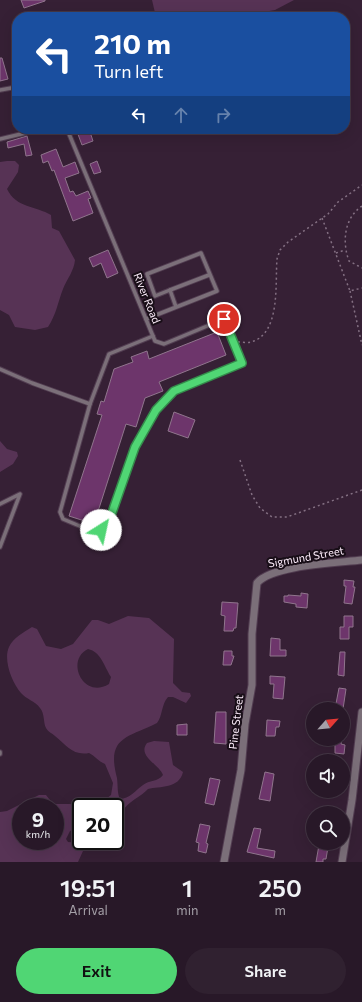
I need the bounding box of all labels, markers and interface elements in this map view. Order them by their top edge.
text: 210 m [94,26,171,60]
icon: left [28,28,80,80]
text: Turn left [94,60,163,82]
icon: left [128,104,150,126]
icon: ahead [170,104,192,126]
icon: right [212,104,234,126]
street label: River Road [131,271,164,325]
pin [207,302,241,336]
icon: arrive [213,308,235,330]
position arrow [80,509,122,551]
street label: Sigmund Street [267,543,345,570]
street label: Pine Street [226,693,245,750]
north arrow [306,702,350,746]
map controls [306,702,350,850]
button: sound [306,754,350,798]
speed limit sign: 20 [72,798,124,850]
button: search [306,806,350,850]
text: 9 [32,807,44,831]
text: km/h [26,828,50,840]
text: 19:51 [60,873,116,902]
text: 1 [182,873,193,902]
text: 250 [259,873,302,902]
text: Arrival [68,902,108,918]
text: min [176,902,198,918]
text: m [275,902,286,918]
button: Exit [16,948,177,994]
button: Share [185,948,346,994]

